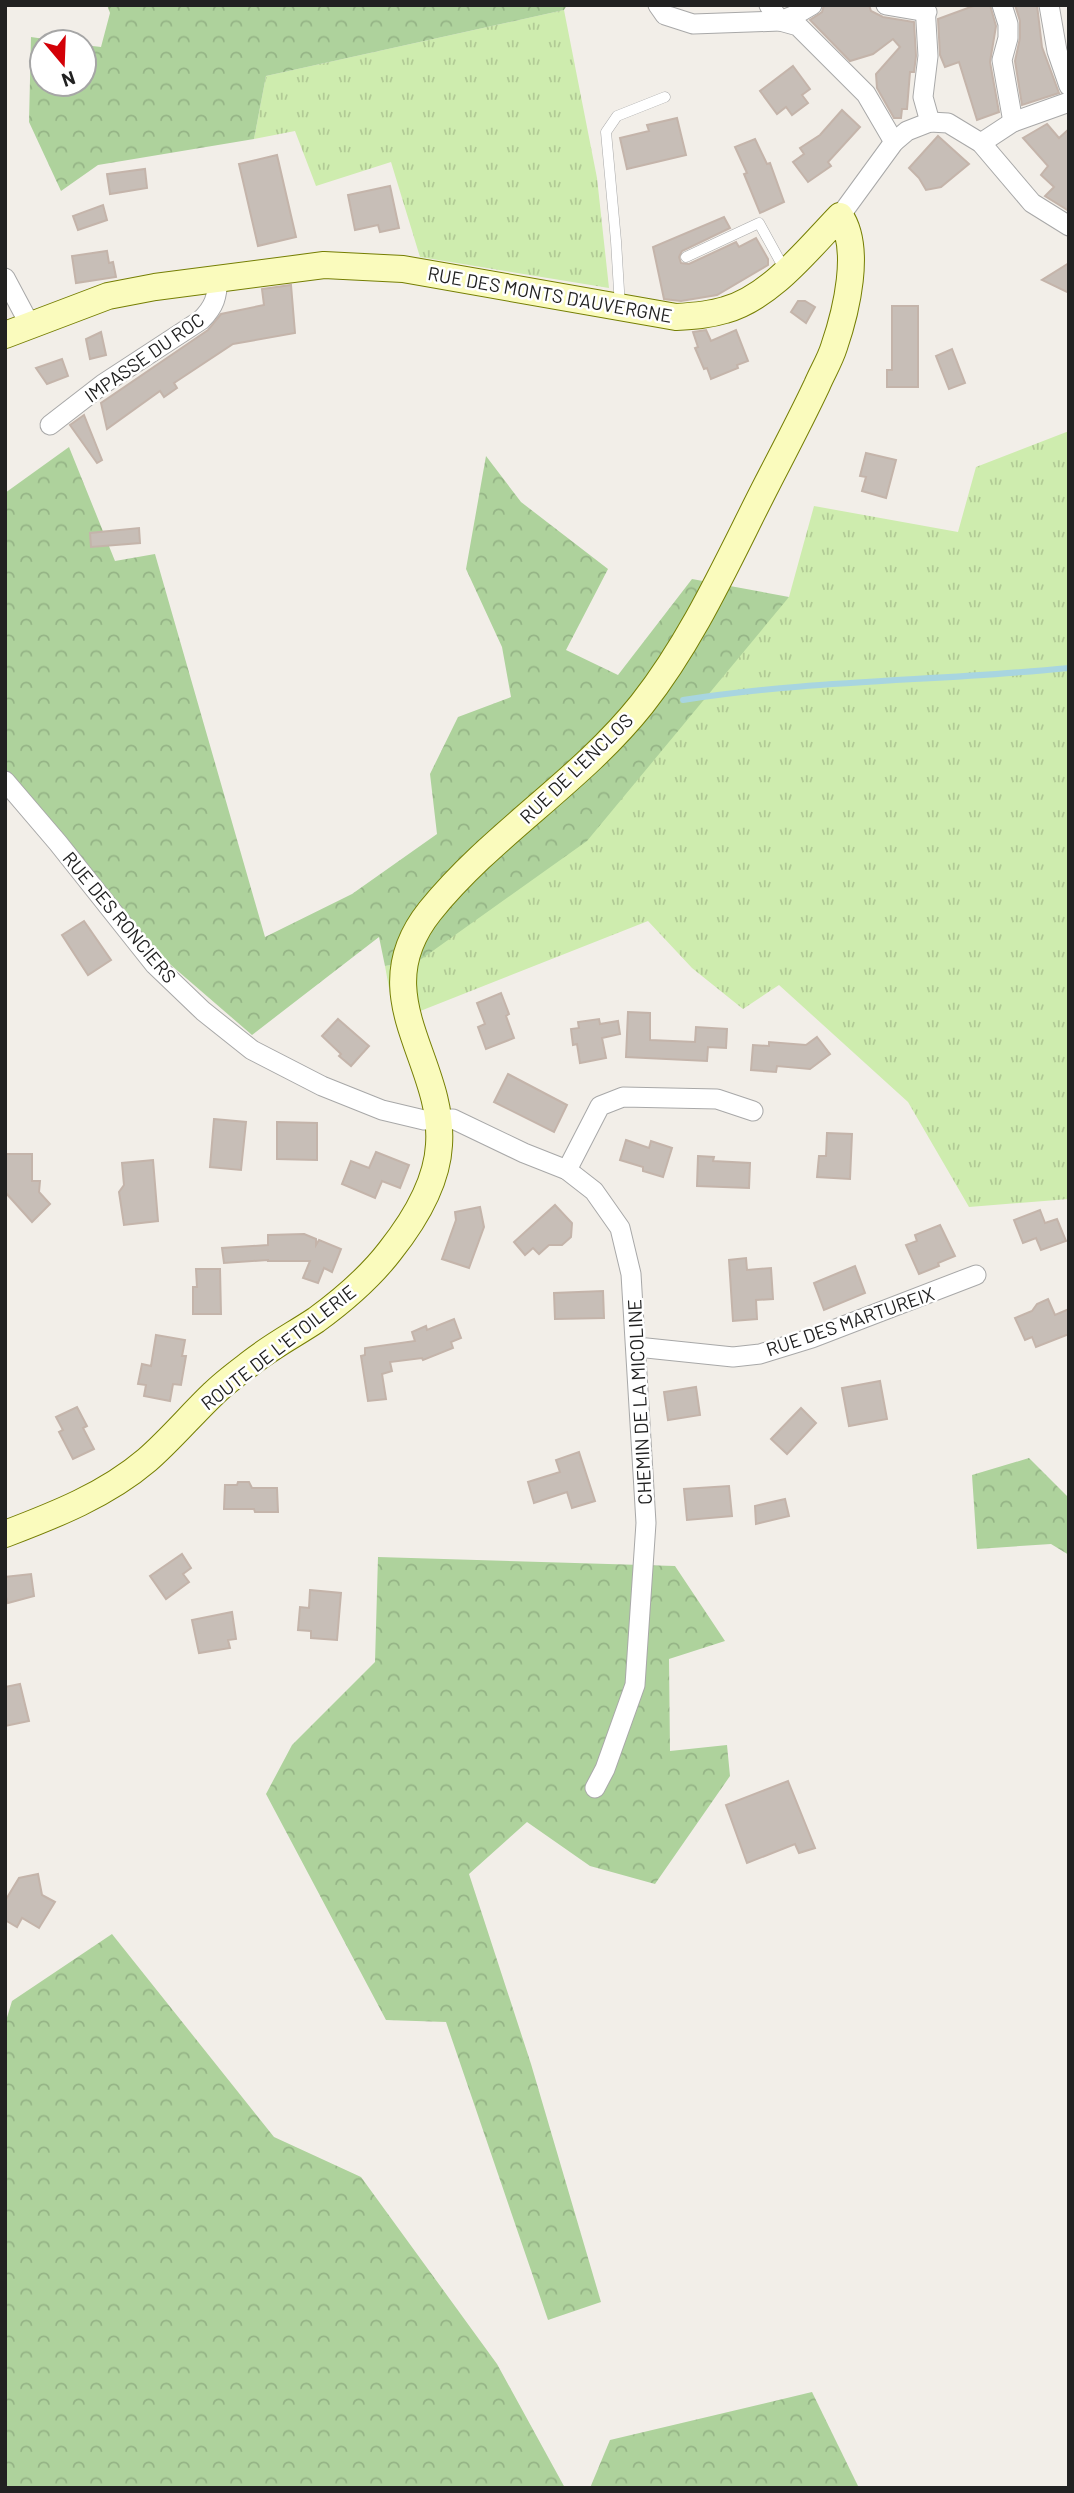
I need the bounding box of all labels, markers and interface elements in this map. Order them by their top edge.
north arrow [28,28,98,98]
text: N [59,67,78,92]
street label: RUE DES MONTS D'AUVERGNE [426,261,674,327]
street label: IMPASSE DU ROC [80,307,208,407]
street label: RUE DE L'ENCLOS [515,708,637,828]
street label: RUE DES RONCIERS [58,847,182,987]
street label: ROUTE DE L'ETOILERIE [196,1279,360,1415]
street label: RUE DES MARTUREIX [763,1281,937,1361]
street label: CHEMIN DE LA MICOLINE [622,1298,656,1506]

